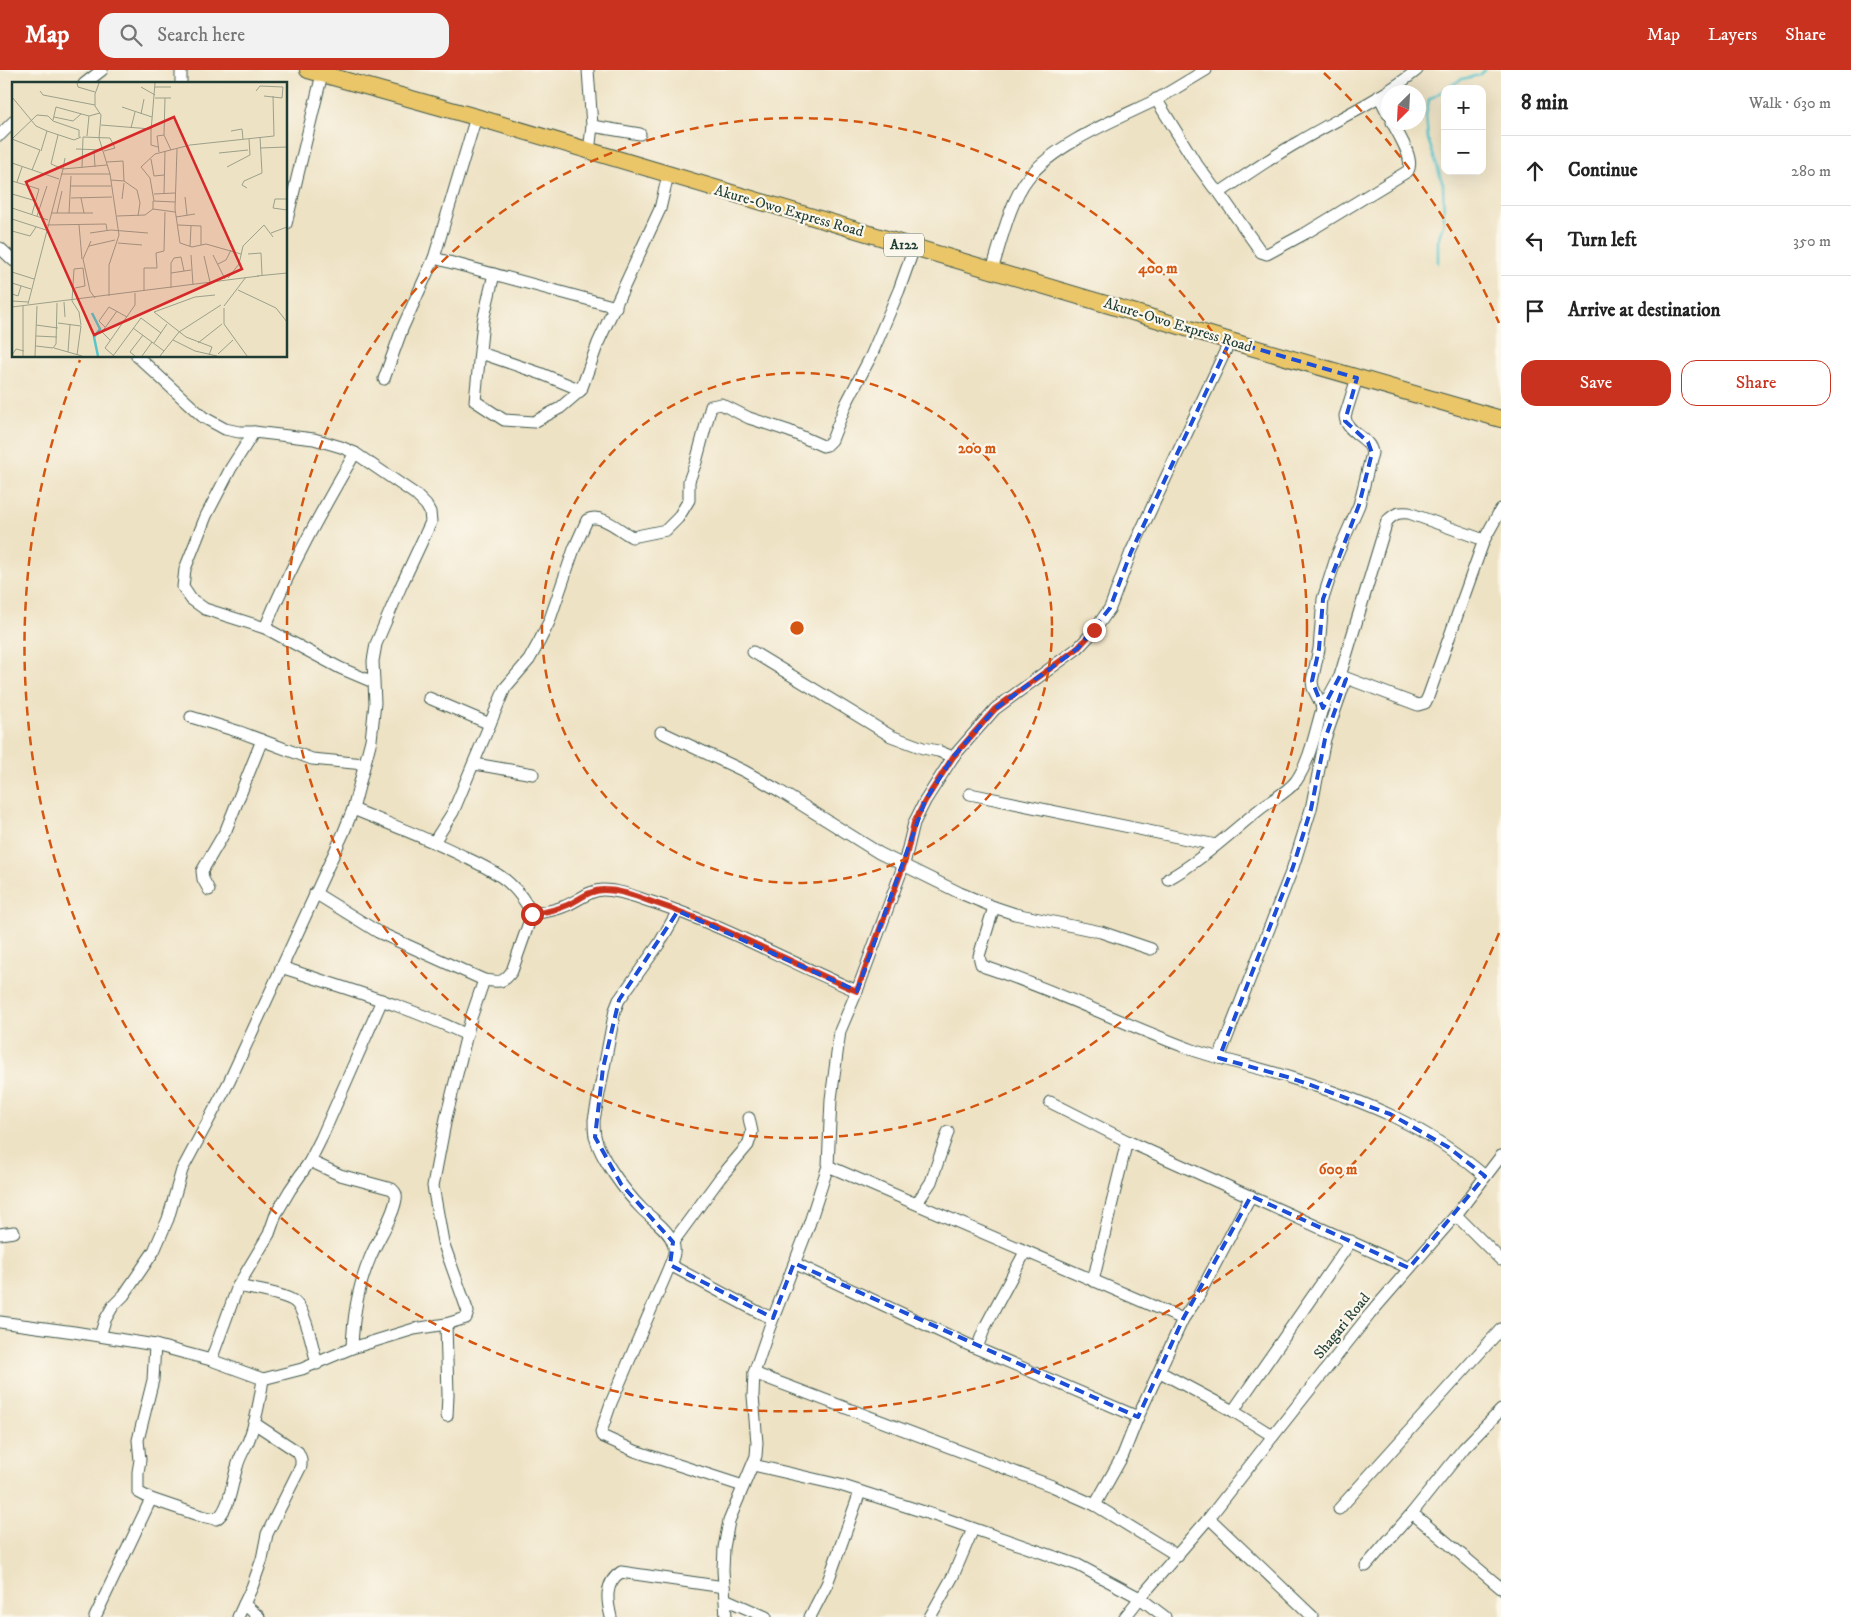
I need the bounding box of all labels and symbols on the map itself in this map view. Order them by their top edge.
inset map [12,82,288,358]
north arrow [1381,85,1426,130]
street label: Akure-Owo Express Road [712,181,866,242]
road number: A122 [884,234,924,256]
text: 400 m [1137,259,1178,278]
street label: Akure-Owo Express Road [1101,293,1255,357]
text: 200 m [958,439,997,458]
centre of rings [788,619,806,637]
route end [1083,619,1106,642]
route start [521,903,544,926]
text: 600 m [1319,1160,1358,1179]
street label: Shagari Road [1310,1289,1375,1363]

